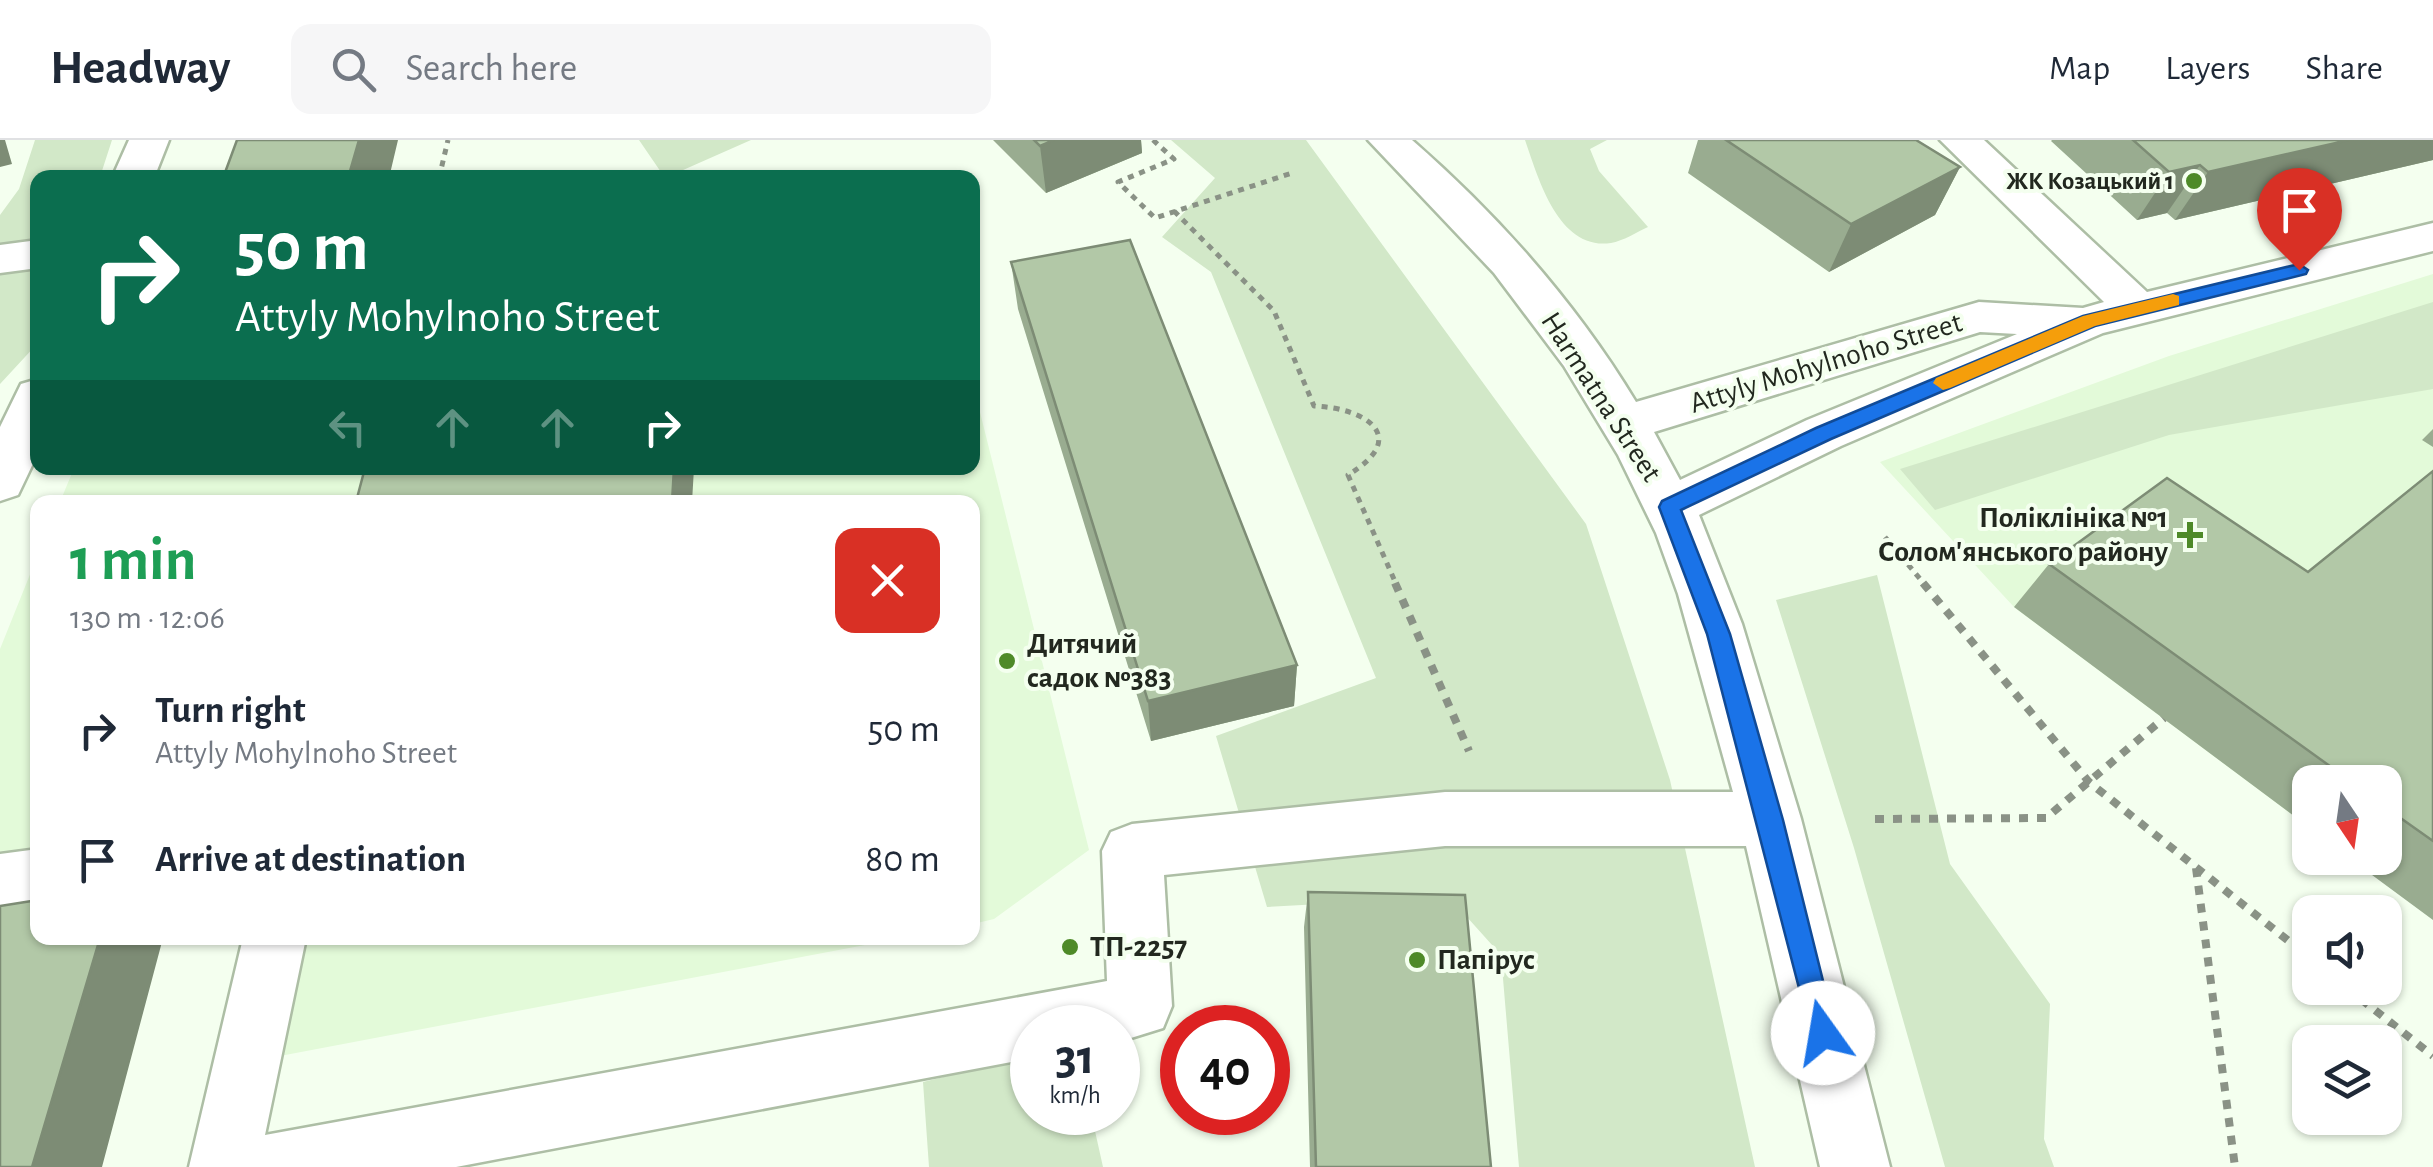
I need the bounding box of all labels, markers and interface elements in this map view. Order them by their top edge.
search box [291,24,991,114]
icon: search [326,42,381,97]
text: Headway [50,45,231,93]
text: Search here [406,50,577,88]
text: Map [2049,51,2110,86]
text: Layers [2165,51,2250,86]
text: Share [2305,51,2383,86]
pin [2257,168,2342,271]
place label: ЖК Козацький 1 [2006,169,2174,194]
marker: ЖК Козацький 1 [2183,170,2205,192]
icon: arrive [2272,183,2327,238]
icon: right [70,210,200,340]
text: 50 m [235,213,369,283]
text: Attyly Mohylnoho Street [235,295,660,340]
street label: Harmatna Street [1535,307,1667,488]
street label: Attyly Mohylnoho Street [1686,307,1966,419]
icon: left [320,400,375,455]
icon: ahead [425,400,480,455]
icon: ahead [530,400,585,455]
icon: right [635,400,690,455]
place label: Поліклініка №1 Солом'янського району [1878,503,2168,567]
marker: Поліклініка №1 Солом'янського району [2177,522,2203,548]
button: close [835,528,940,633]
text: 1 min [70,531,196,591]
text: 130 m · 12:06 [70,602,225,634]
place label: Дитячий садок №383 [1027,629,1171,693]
marker: Дитячий садок №383 [996,650,1018,672]
text: Turn right [155,692,305,730]
icon: right [70,703,125,758]
text: 50 m [867,711,940,749]
text: Attyly Mohylnoho Street [155,737,457,769]
north arrow [2292,765,2402,875]
map controls [2292,765,2402,1135]
icon: arrive [70,833,125,888]
text: Arrive at destination [155,841,466,879]
text: 80 m [865,841,940,879]
button: sound [2292,895,2402,1005]
place label: ТП-2257 [1090,932,1187,962]
marker: ТП-2257 [1059,936,1081,958]
place label: Папірус [1437,945,1535,975]
marker: Папірус [1406,949,1428,971]
position arrow [1771,981,1875,1085]
speed limit sign: 40 [1160,1005,1290,1135]
button: layers [2292,1025,2402,1135]
text: 31 [1055,1033,1095,1083]
text: km/h [1049,1083,1101,1108]

